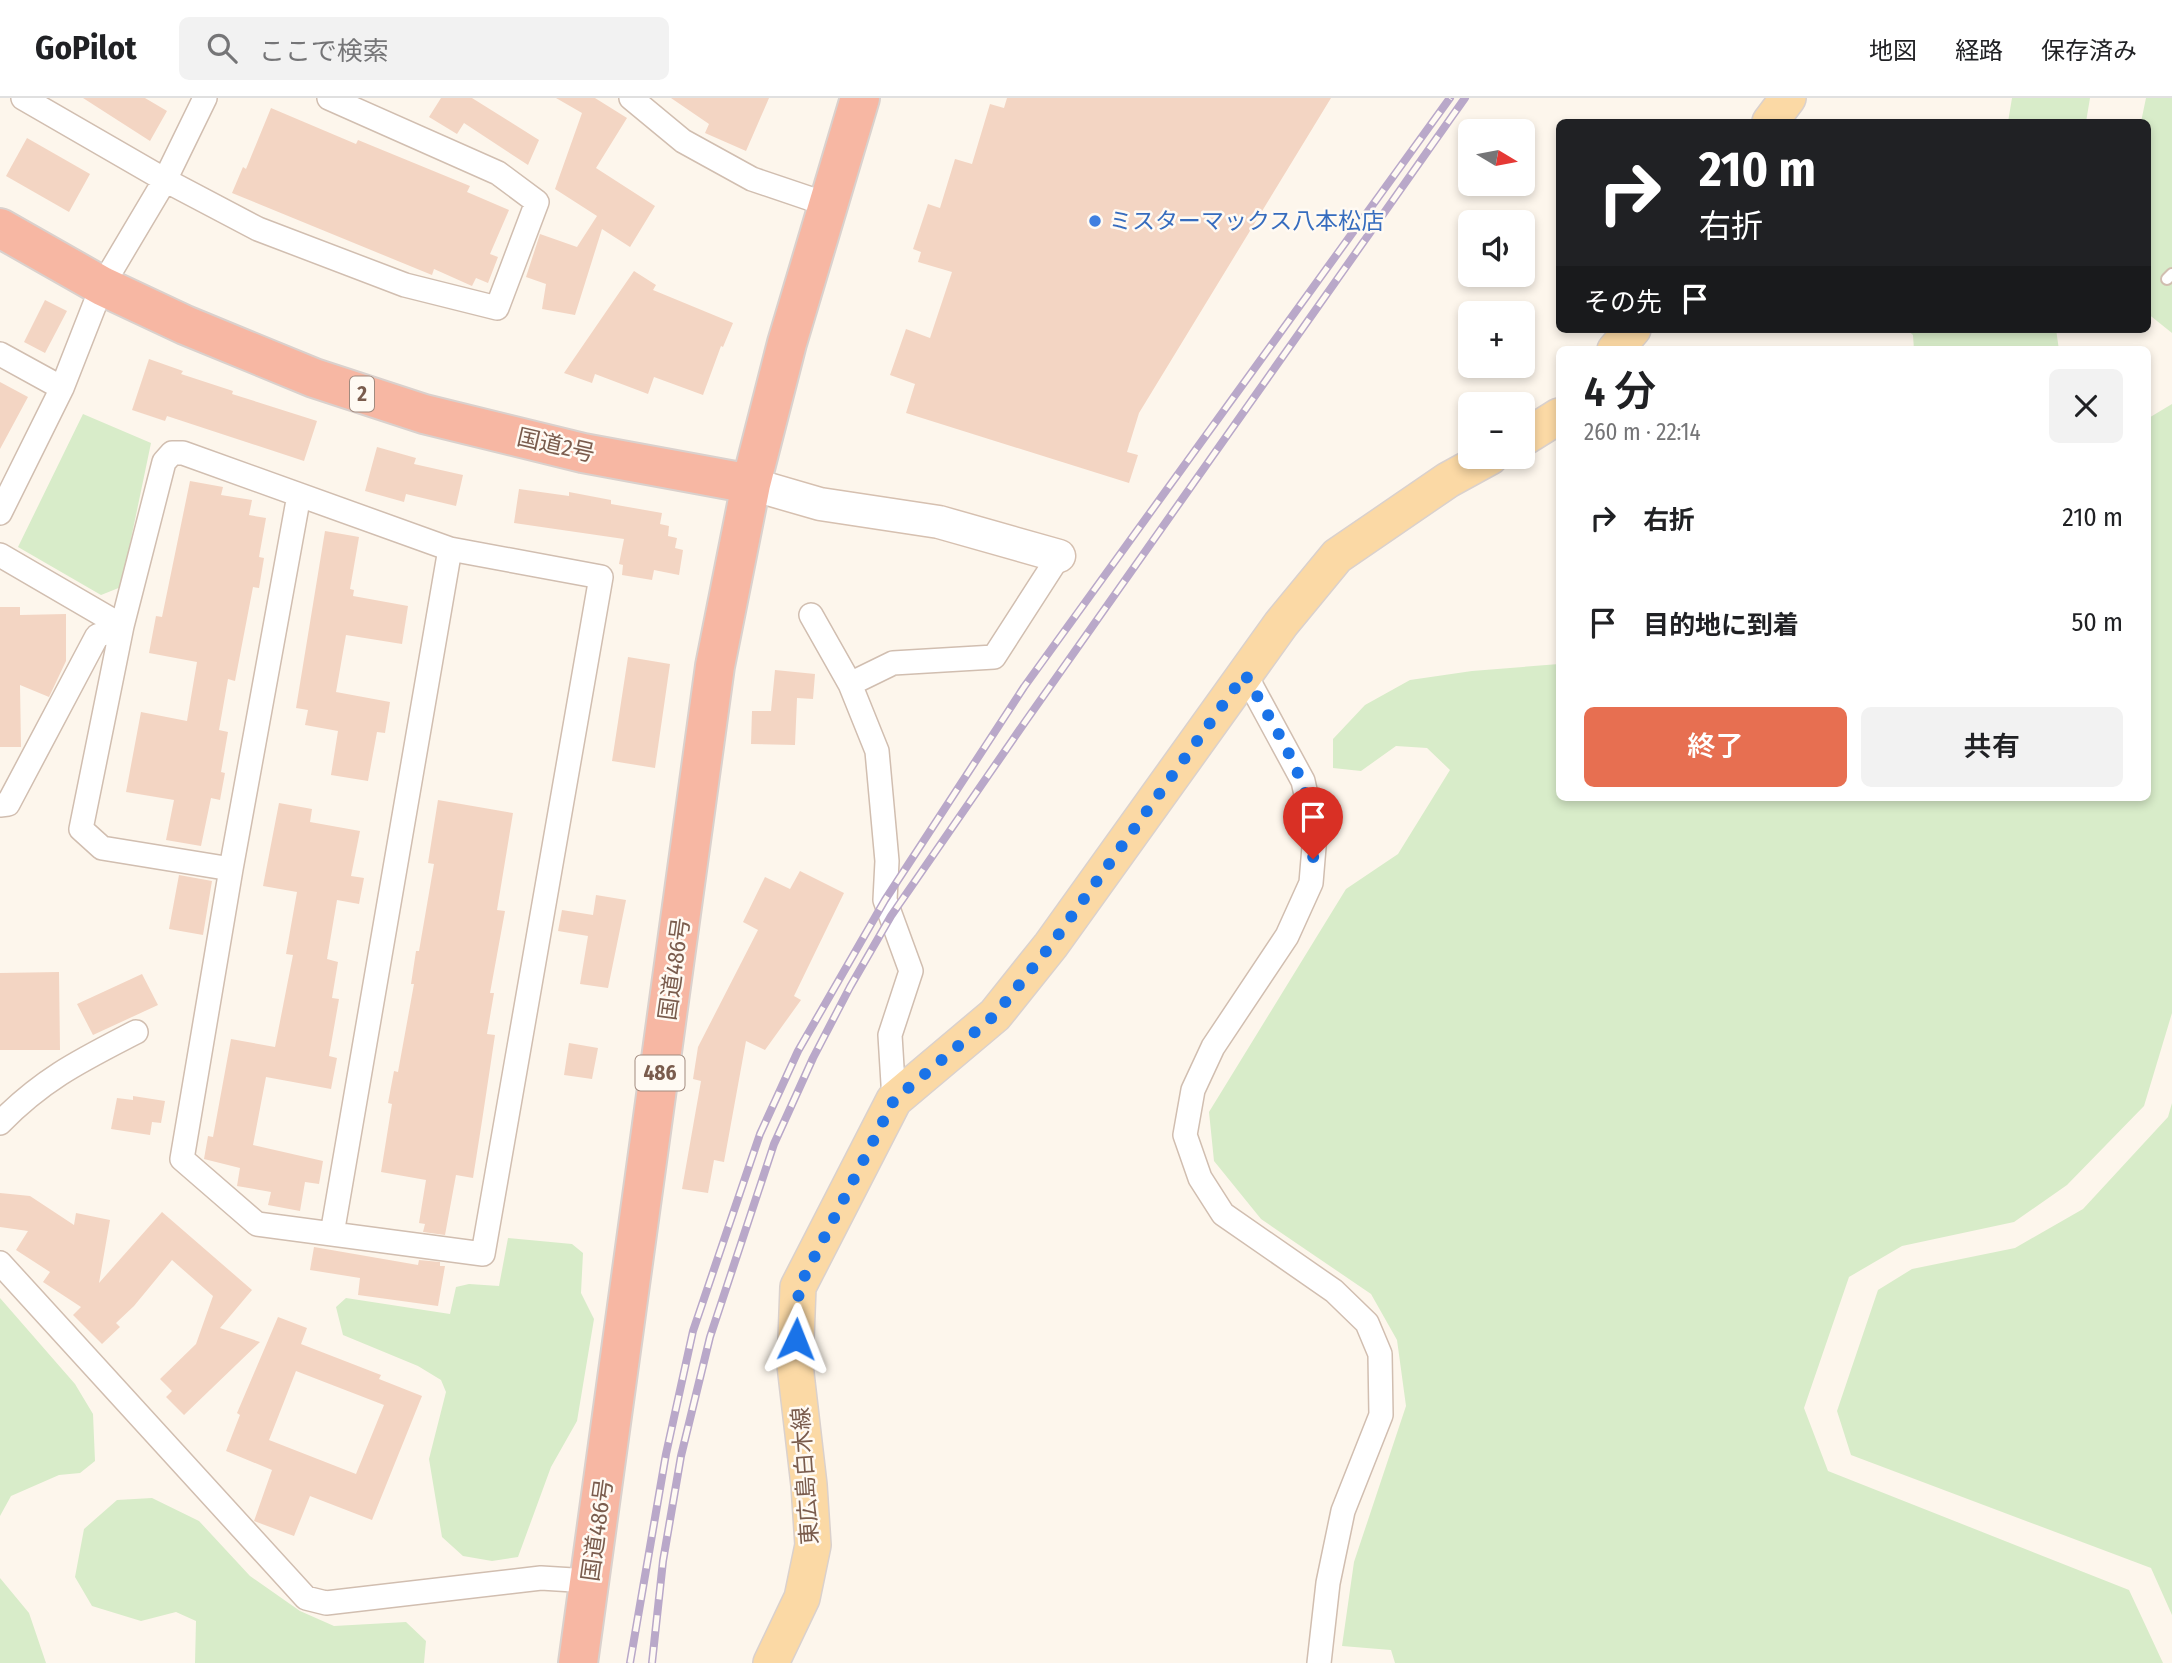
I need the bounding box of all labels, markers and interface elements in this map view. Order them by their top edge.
search box [179,17,669,80]
text: GoPilot [35,28,137,68]
icon: search [203,29,241,67]
text: ここで検索 [259,36,389,67]
text: 地図 [1869,37,1917,65]
text: 経路 [1955,37,2003,65]
text: 保存済み [2041,37,2137,65]
north arrow [1458,119,1535,196]
map controls [1458,119,1535,469]
text: 210 m [1699,140,1816,199]
icon: right [1584,147,1675,238]
place label: ミスターマックス八本松店 [1109,207,1384,235]
text: 右折 [1699,207,1763,245]
button: sound [1458,210,1535,287]
marker: ミスターマックス八本松店 [1087,213,1103,229]
icon: arrive [1676,280,1714,318]
text: その先 [1584,287,1662,318]
button: + [1458,301,1535,378]
text: 4 分 [1584,367,1656,417]
button: close [2049,369,2123,443]
road number: 2 [350,376,374,412]
button: − [1458,392,1535,469]
text: 260 m · 22:14 [1584,418,1701,446]
street label: 国道2号 [514,422,598,468]
icon: right [1584,499,1622,537]
text: 210 m [2062,502,2123,533]
text: 右折 [1643,505,1695,536]
icon: arrive [1584,604,1622,642]
text: 50 m [2071,607,2123,638]
text: 目的地に到着 [1643,610,1799,641]
button: 終了 [1584,707,1847,787]
button: 共有 [1861,707,2123,787]
pin [1283,787,1343,859]
icon: arrive [1294,798,1332,836]
street label: 国道486号 [653,916,695,1022]
road number: 486 [636,1056,684,1090]
position arrow [759,1302,833,1376]
street label: 東広島白木線 [786,1406,824,1546]
street label: 国道486号 [576,1477,618,1583]

